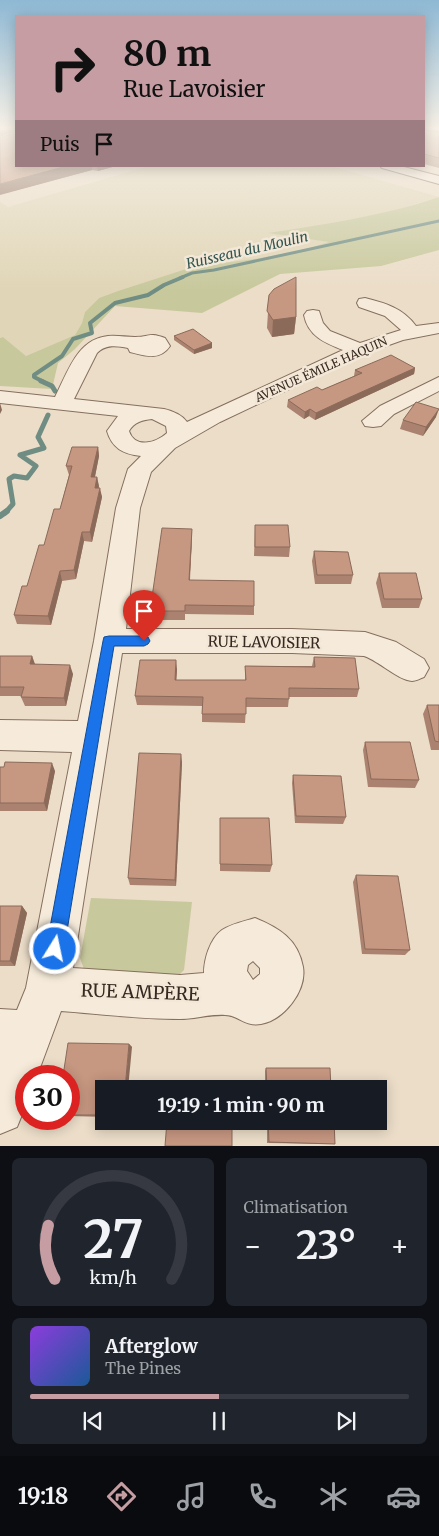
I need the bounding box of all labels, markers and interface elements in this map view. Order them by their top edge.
text: 80 m [123,32,211,76]
icon: right [40,35,105,100]
text: Rue Lavoisier [123,75,265,103]
icon: arrive [90,130,118,158]
text: Puis [40,132,80,156]
water label: Ruisseau du Moulin [184,227,310,273]
street label: AVENUE ÉMILE HAQUIN [252,333,390,405]
pin [123,590,165,641]
icon: arrive [130,597,158,625]
street label: RUE LAVOISIER [207,632,321,652]
position arrow [28,922,80,974]
street label: RUE AMPÈRE [80,978,200,1006]
speed limit sign: 30 [15,1065,80,1130]
text: 19:19 · 1 min · 90 m [157,1093,325,1117]
text: Climatisation [244,1197,348,1217]
text: 27 [83,1207,143,1272]
text: 23° [296,1222,356,1269]
text: − [244,1228,262,1264]
text: + [390,1228,409,1264]
text: km/h [89,1266,137,1289]
text: Afterglow [105,1334,198,1358]
text: The Pines [105,1358,181,1378]
icon: previous [79,1407,107,1435]
icon: pause [205,1407,233,1435]
icon: next [332,1407,360,1435]
icon: directions [104,1479,139,1514]
icon: music [174,1479,209,1514]
icon: phone [245,1479,280,1514]
icon: climate [316,1479,351,1514]
icon: car [386,1479,421,1514]
text: 19:18 [18,1482,68,1510]

